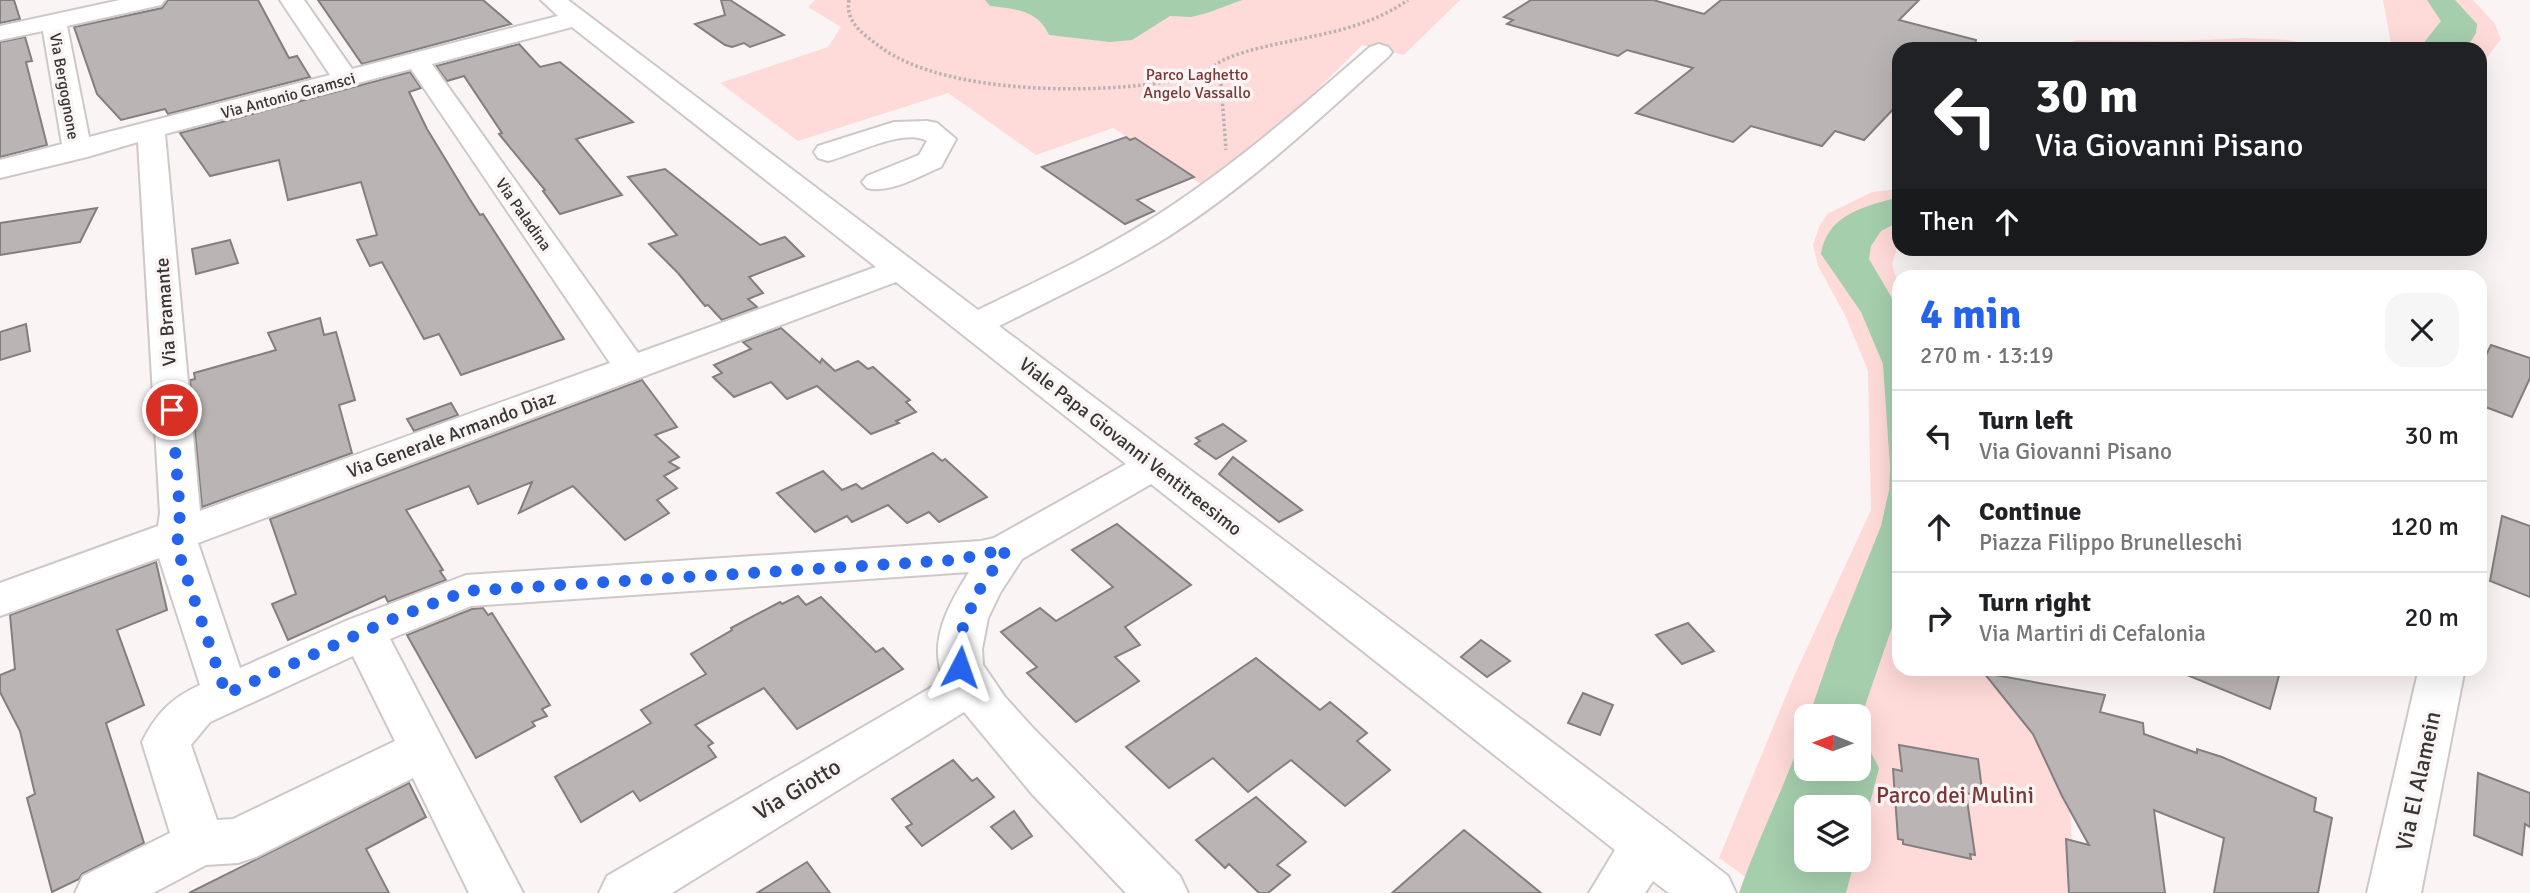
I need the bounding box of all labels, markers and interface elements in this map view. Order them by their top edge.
street label: Via Bergognone [45,31,83,141]
park label: Parco Laghetto Angelo Vassallo [1143,65,1251,103]
text: 30 m [2035,66,2138,126]
street label: Via Antonio Gramsci [219,68,358,124]
icon: left [1920,70,2011,161]
text: Via Giovanni Pisano [2035,126,2303,165]
street label: Via Paladina [491,174,556,255]
icon: ahead [1988,203,2026,241]
text: Then [1920,206,1974,238]
street label: Via Bramante [150,257,182,367]
text: 4 min [1920,289,2021,340]
button: close [2385,293,2459,367]
text: 270 m · 13:19 [1920,341,2054,370]
street label: Viale Papa Giovanni Ventitreesimo [1014,352,1247,541]
pin [142,380,202,440]
street label: Via Generale Armando Diaz [344,386,559,484]
icon: arrive [153,391,191,429]
text: Turn left [1979,405,2073,437]
icon: left [1920,417,1958,455]
text: 30 m [2404,420,2459,452]
text: Via Giovanni Pisano [1979,437,2172,466]
text: Continue [1979,496,2081,528]
icon: ahead [1920,508,1958,546]
text: 120 m [2390,511,2459,543]
text: Piazza Filippo Brunelleschi [1979,528,2243,557]
text: Turn right [1979,587,2091,619]
icon: right [1920,599,1958,637]
text: 20 m [2404,602,2459,634]
text: Via Martiri di Cefalonia [1979,619,2206,648]
position arrow [923,630,997,704]
north arrow [1794,704,1871,780]
map controls [1794,704,1871,872]
street label: Via El Alamein [2390,709,2447,854]
street label: Via Giotto [748,752,846,827]
park label: Parco dei Mulini [1876,781,2034,810]
button: layers [1794,795,1871,872]

